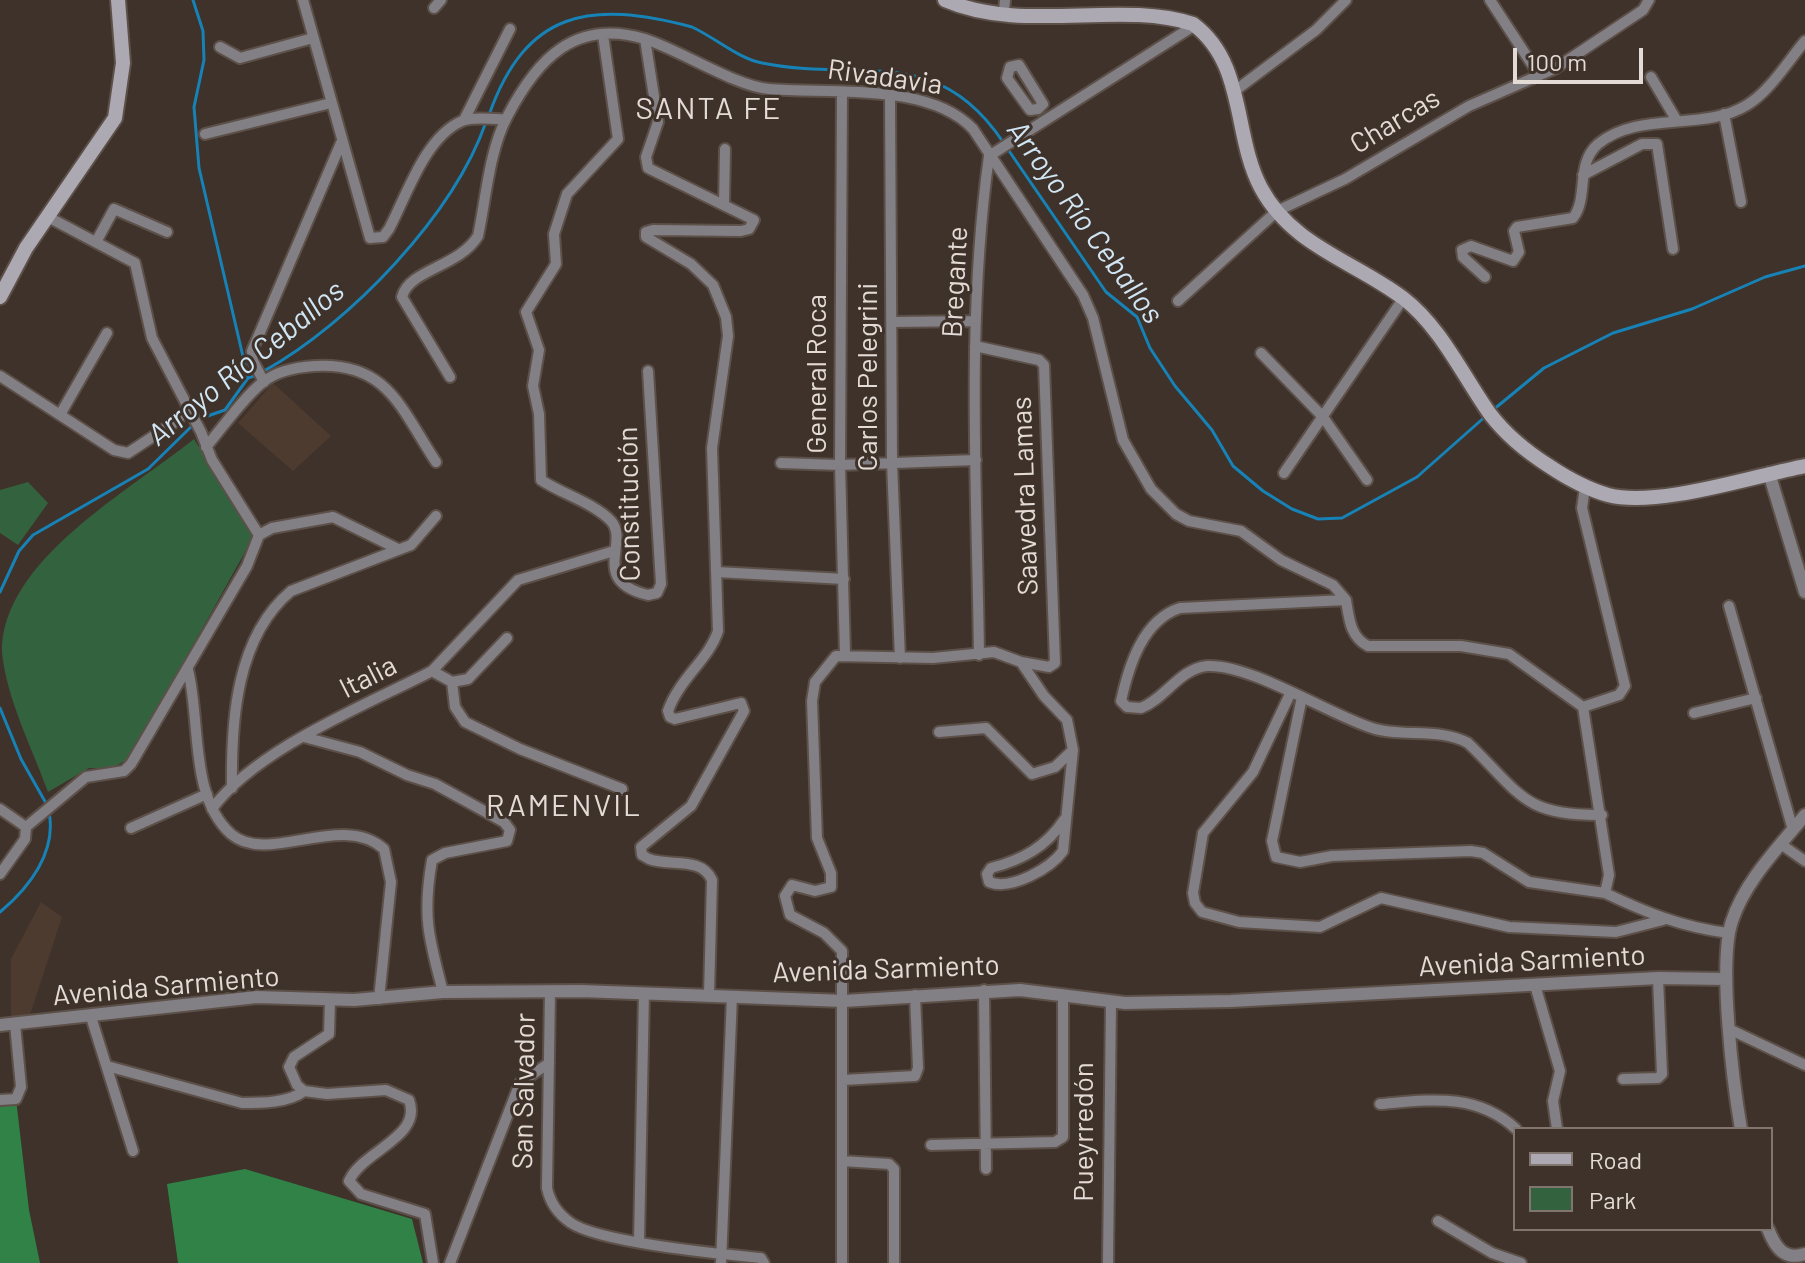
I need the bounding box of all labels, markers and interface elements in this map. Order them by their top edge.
scale bar [1517,32,1647,82]
text: 100 m [1527,47,1587,76]
street label: Rivadavia [825,52,945,102]
street label: Charcas [1344,81,1446,161]
district label: SANTA FE [636,91,782,127]
water label: Arroyo Río Ceballos [999,113,1171,331]
street label: Bregante [935,225,975,339]
water label: Arroyo Río Ceballos [140,273,352,453]
street label: Carlos Pelegrini [851,283,885,471]
street label: General Roca [800,294,834,454]
street label: Saavedra Lamas [1005,396,1045,596]
street label: Constitución [611,426,647,582]
street label: Italia [334,648,402,706]
district label: RAMENVIL [486,788,642,824]
street label: Avenida Sarmiento [1418,938,1646,984]
street label: Avenida Sarmiento [772,948,1000,990]
street label: Avenida Sarmiento [51,959,281,1013]
street label: San Salvador [506,1013,542,1169]
street label: Pueyrredón [1067,1062,1101,1202]
legend [1513,1127,1773,1231]
text: Road [1589,1145,1642,1174]
text: Park [1589,1185,1636,1214]

